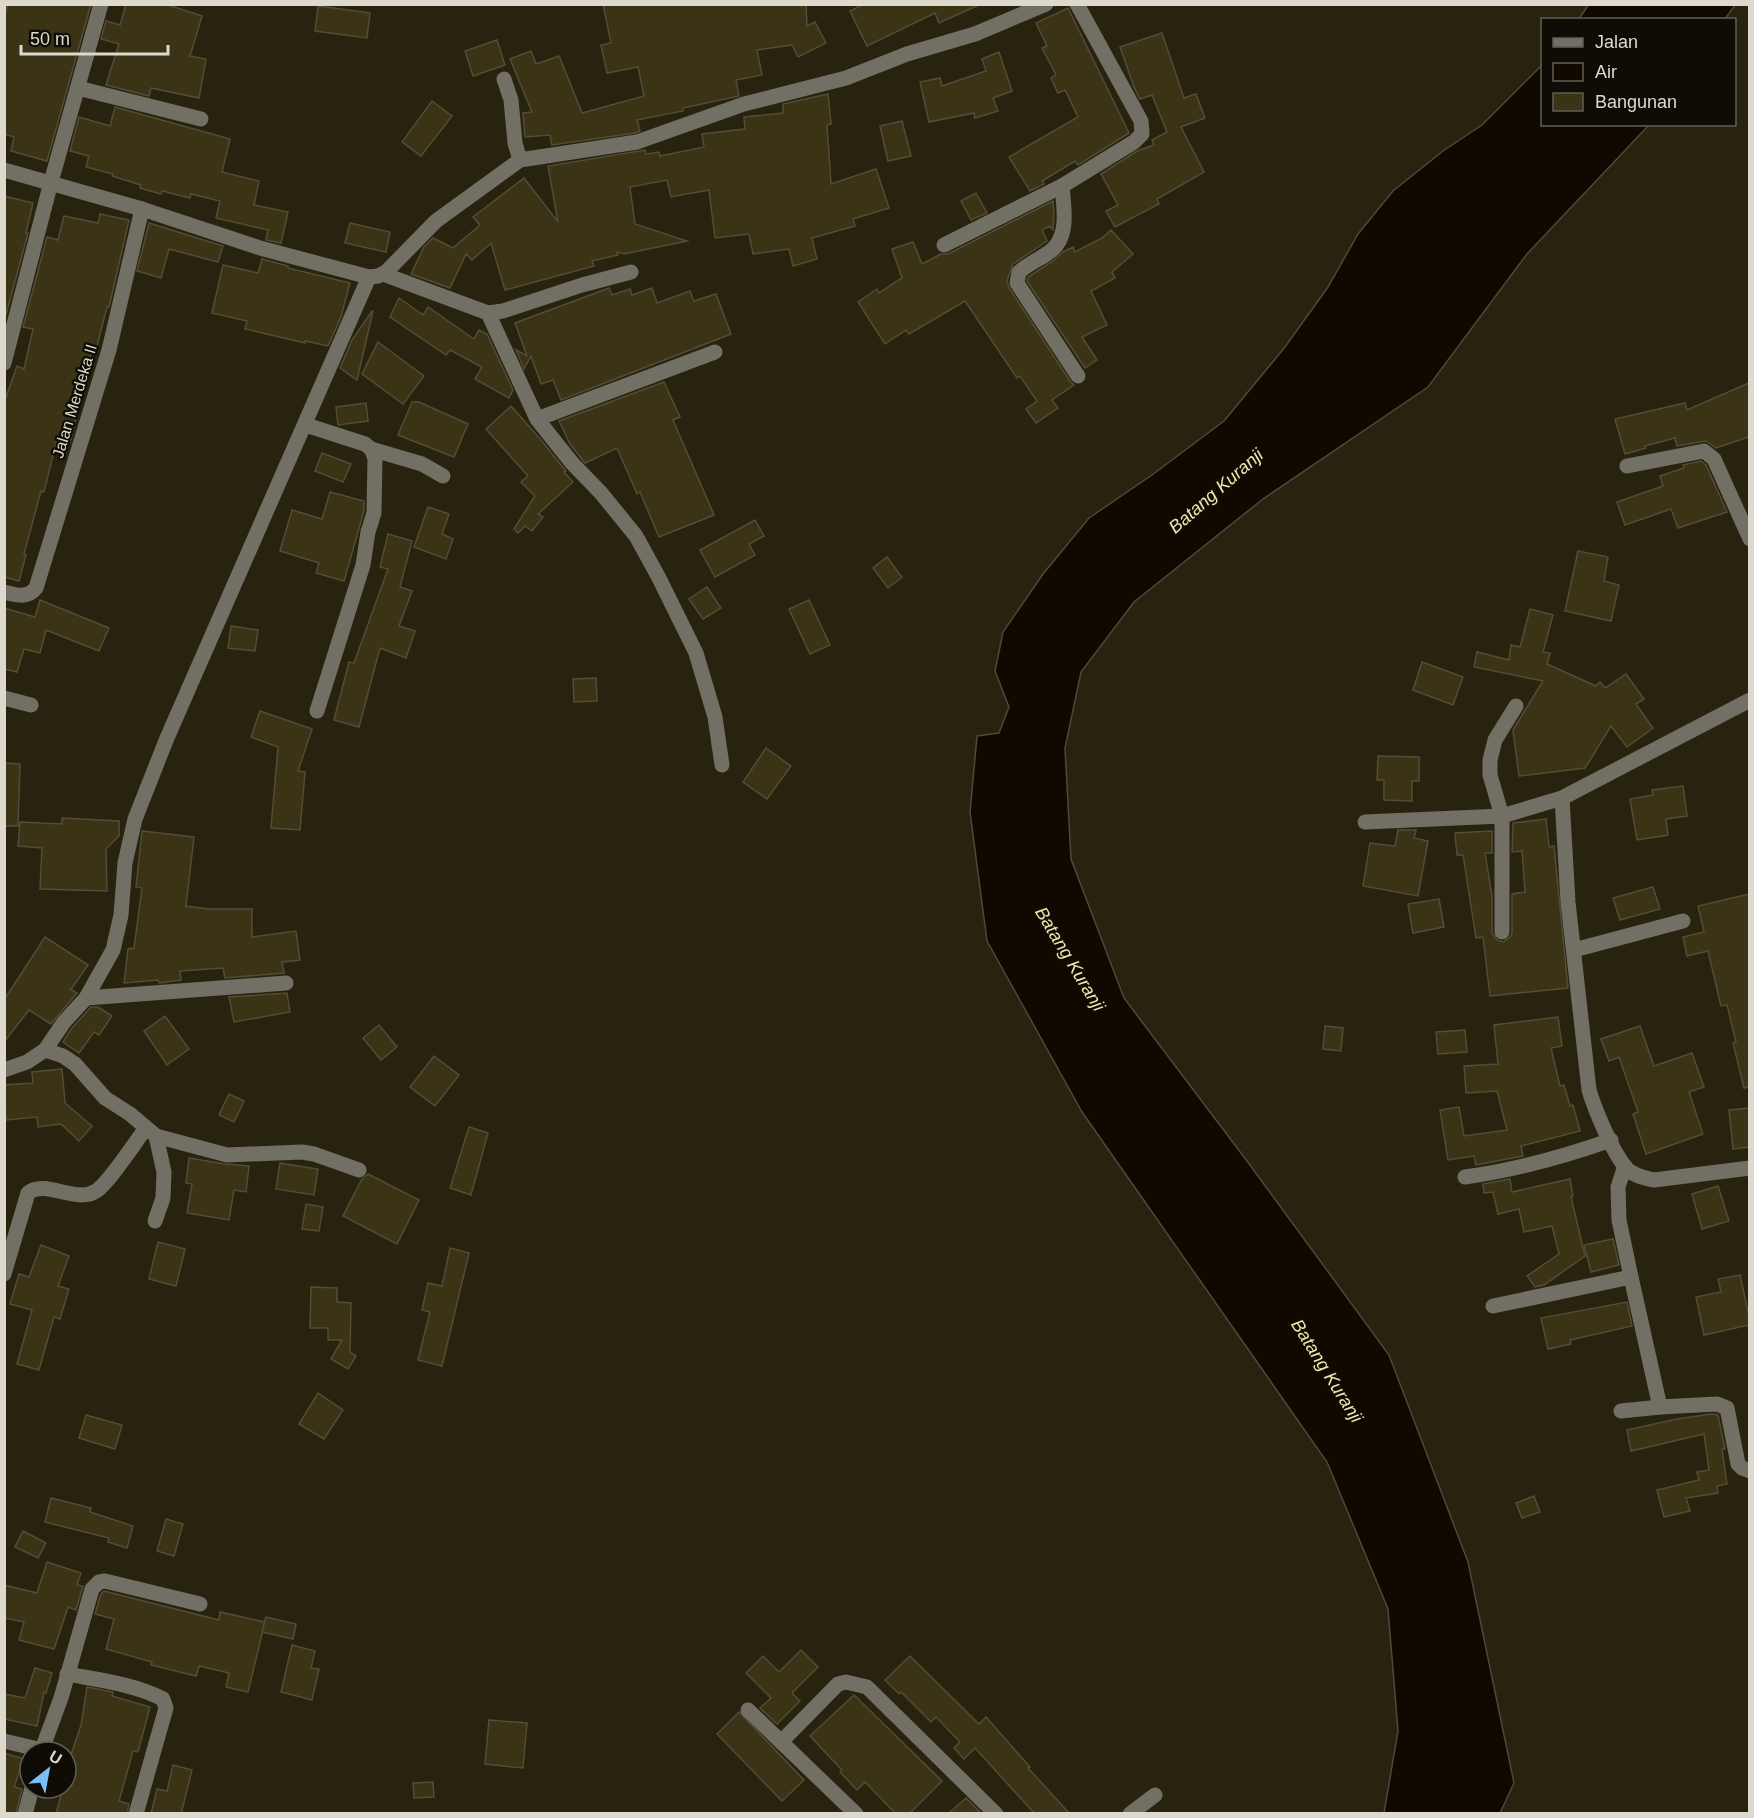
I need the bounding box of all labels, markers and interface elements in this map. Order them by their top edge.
scale bar [21,18,168,56]
legend [1541,18,1736,126]
text: 50 m [30,29,70,49]
text: Jalan [1595,32,1638,52]
text: Air [1595,62,1617,82]
text: Bangunan [1595,92,1677,112]
street label: Jalan Merdeka II [49,342,100,460]
water label: Batang Kuranji [1165,444,1268,537]
water label: Batang Kuranji [1031,903,1109,1016]
water label: Batang Kuranji [1287,1316,1367,1427]
north arrow [18,1740,78,1800]
text: U [46,1747,65,1768]

